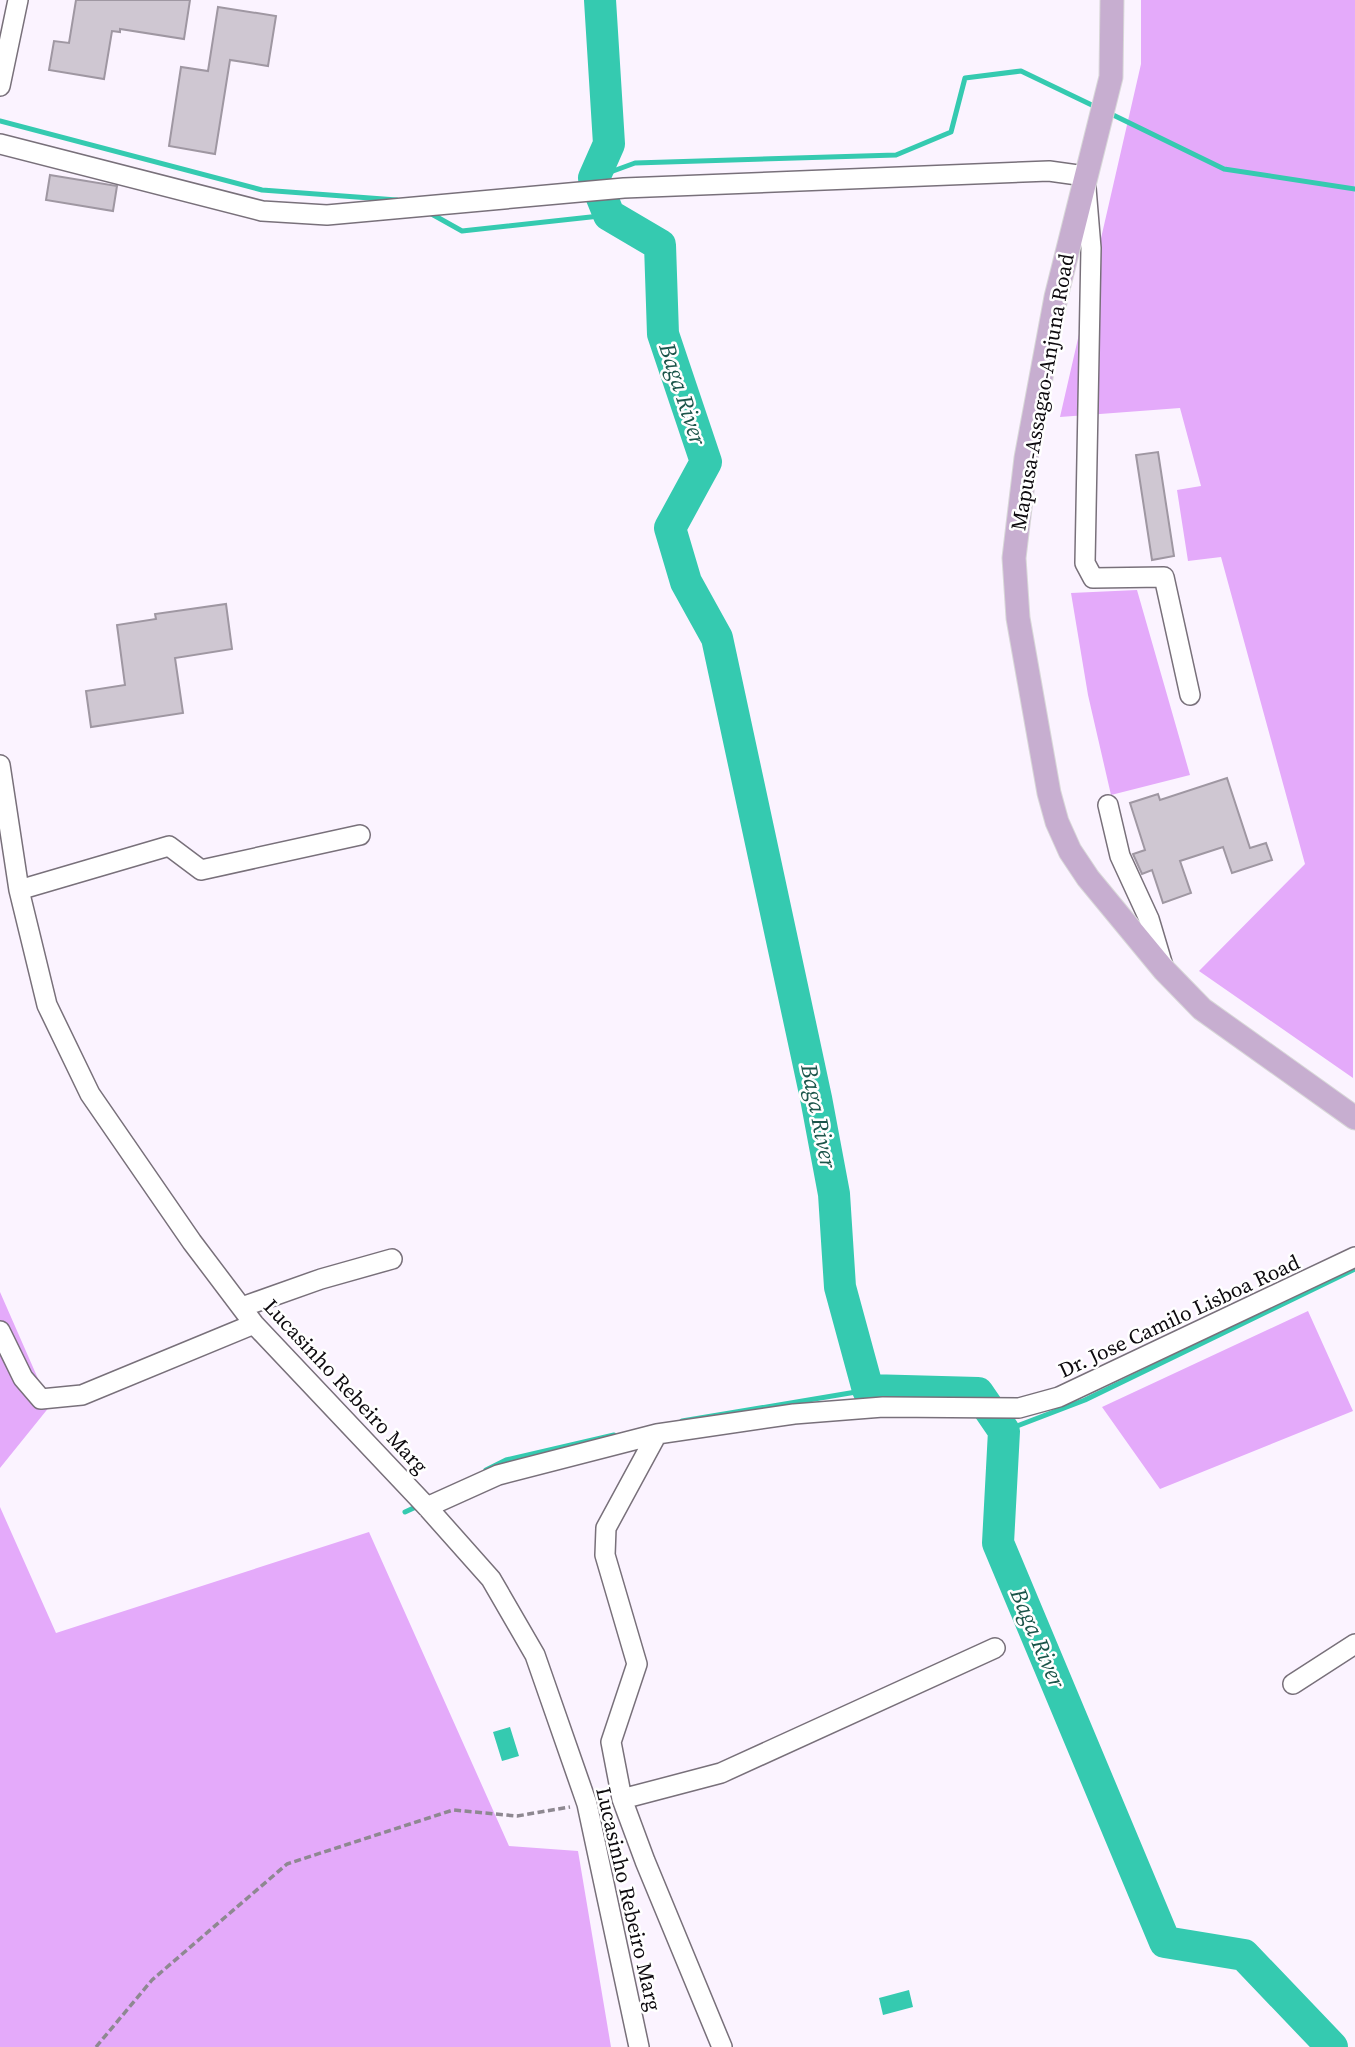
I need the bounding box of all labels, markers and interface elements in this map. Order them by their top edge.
street label: Mapusa-Assagao-Anjuna Road [1003,251,1081,533]
water label: Baga River [651,338,715,450]
water label: Baga River [793,1060,845,1172]
street label: Dr. Jose Camilo Lisboa Road [1054,1247,1304,1385]
street label: Lucasinho Rebeiro Marg [257,1292,435,1480]
water label: Baga River [1002,1582,1074,1694]
street label: Lucasinho Rebeiro Marg [589,1784,669,2014]

